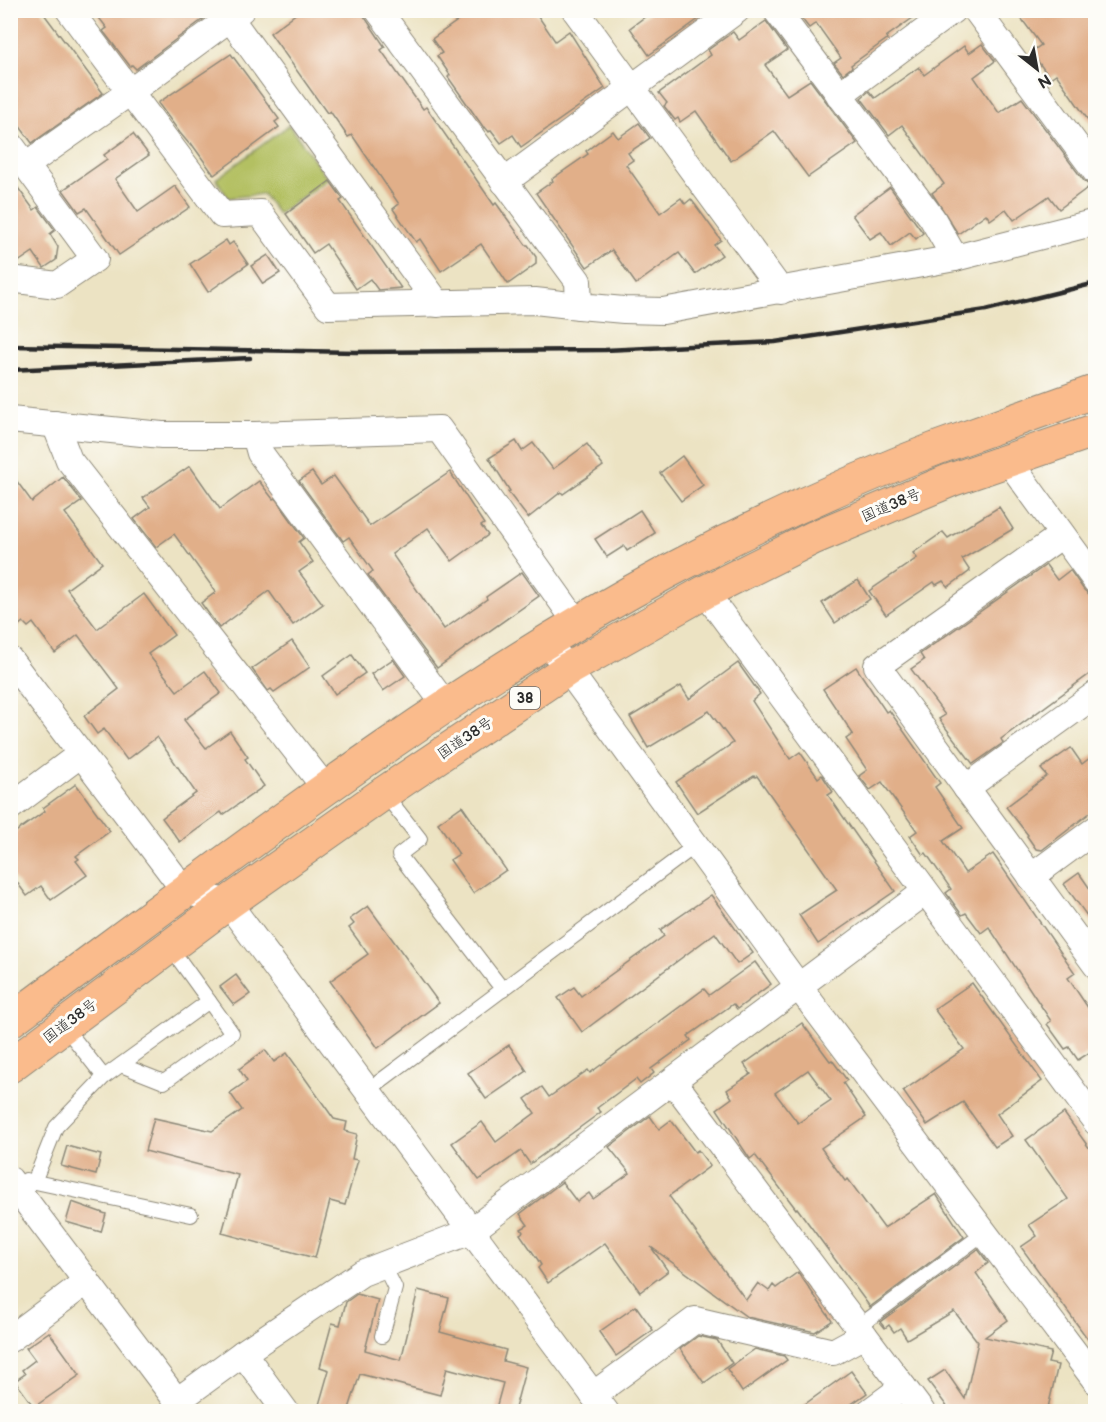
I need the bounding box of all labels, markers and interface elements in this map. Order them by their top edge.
north arrow [1007,39,1067,99]
text: N [1034,69,1054,92]
street label: 国道38号 [858,484,924,527]
road number: 38 [510,687,540,709]
street label: 国道38号 [434,713,497,764]
street label: 国道38号 [39,995,101,1048]

